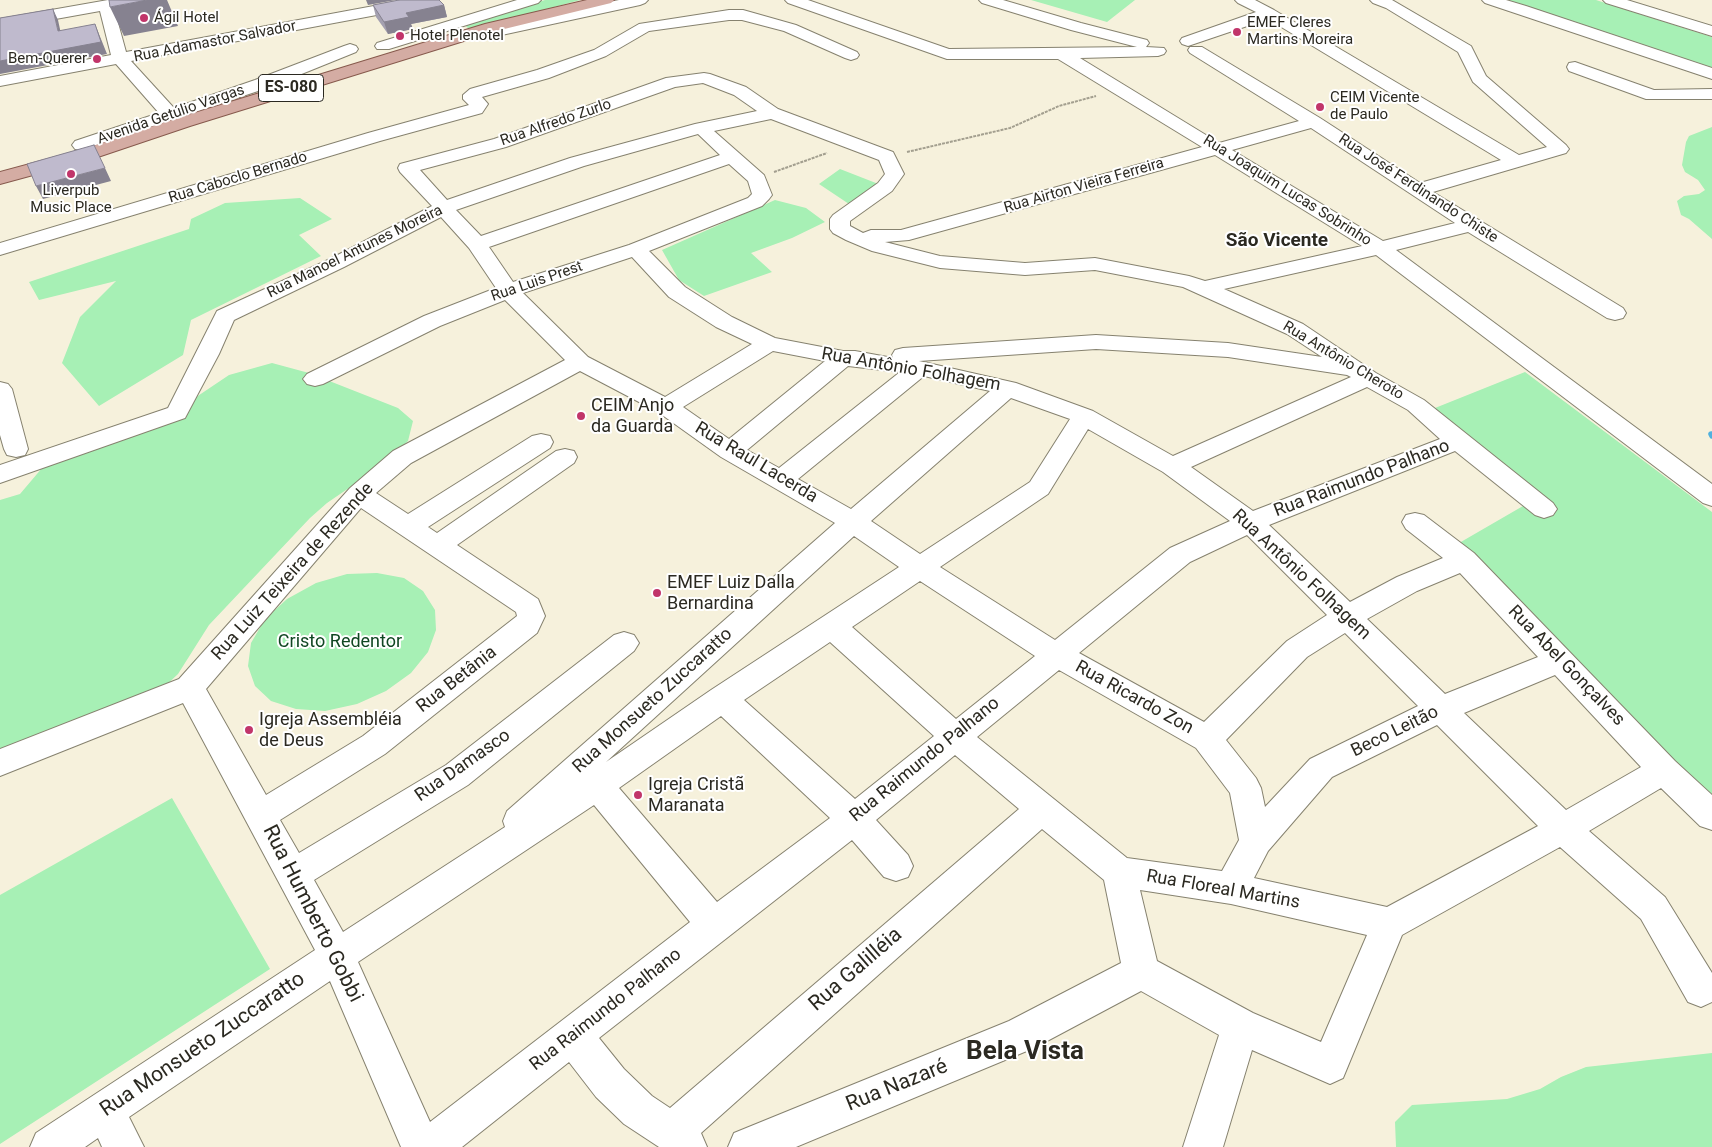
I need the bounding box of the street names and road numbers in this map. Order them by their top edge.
street label: Rua Adamastor Salvador [132,17,298,67]
road number: ES-080 [258,75,324,102]
street label: Avenida Getúlio Vargas [95,81,247,149]
street label: Rua Alfredo Zurlo [498,96,614,150]
street label: Rua José Ferdinando Chiste [1335,131,1501,247]
street label: Rua Joaquim Lucas Sobrinho [1200,132,1374,250]
street label: Rua Caboclo Bernado [167,148,309,208]
street label: Rua Airton Vieira Ferreira [1002,155,1166,217]
street label: Rua Manoel Antunes Moreira [264,202,446,302]
street label: Rua Luis Prest [489,258,585,306]
street label: Rua Antônio Cheroto [1279,318,1407,404]
street label: Rua Antônio Folhagem [820,344,1002,396]
street label: Rua Raul Lacerda [691,418,821,508]
street label: Rua Raimundo Palhano [1271,436,1453,522]
street label: Rua Luiz Teixeira de Rezende [208,479,378,665]
street label: Rua Antônio Folhagem [1227,505,1375,645]
street label: Rua Abel Gonçalves [1503,601,1629,731]
street label: Rua Monsueto Zuccaratto [569,624,737,778]
street label: Rua Betânia [413,642,501,718]
street label: Rua Ricardo Zon [1071,657,1197,739]
street label: Rua Raimundo Palhano [846,693,1004,827]
street label: Beco Leitão [1348,702,1442,762]
street label: Rua Damasco [411,725,515,807]
street label: Rua Humberto Gobbi [256,821,368,1007]
street label: Rua Floreal Martins [1145,866,1301,914]
street label: Rua Galilléia [804,923,908,1017]
street label: Rua Raimundo Palhano [526,944,686,1076]
street label: Rua Monsueto Zuccaratto [96,967,310,1123]
street label: Rua Nazaré [842,1054,952,1118]

